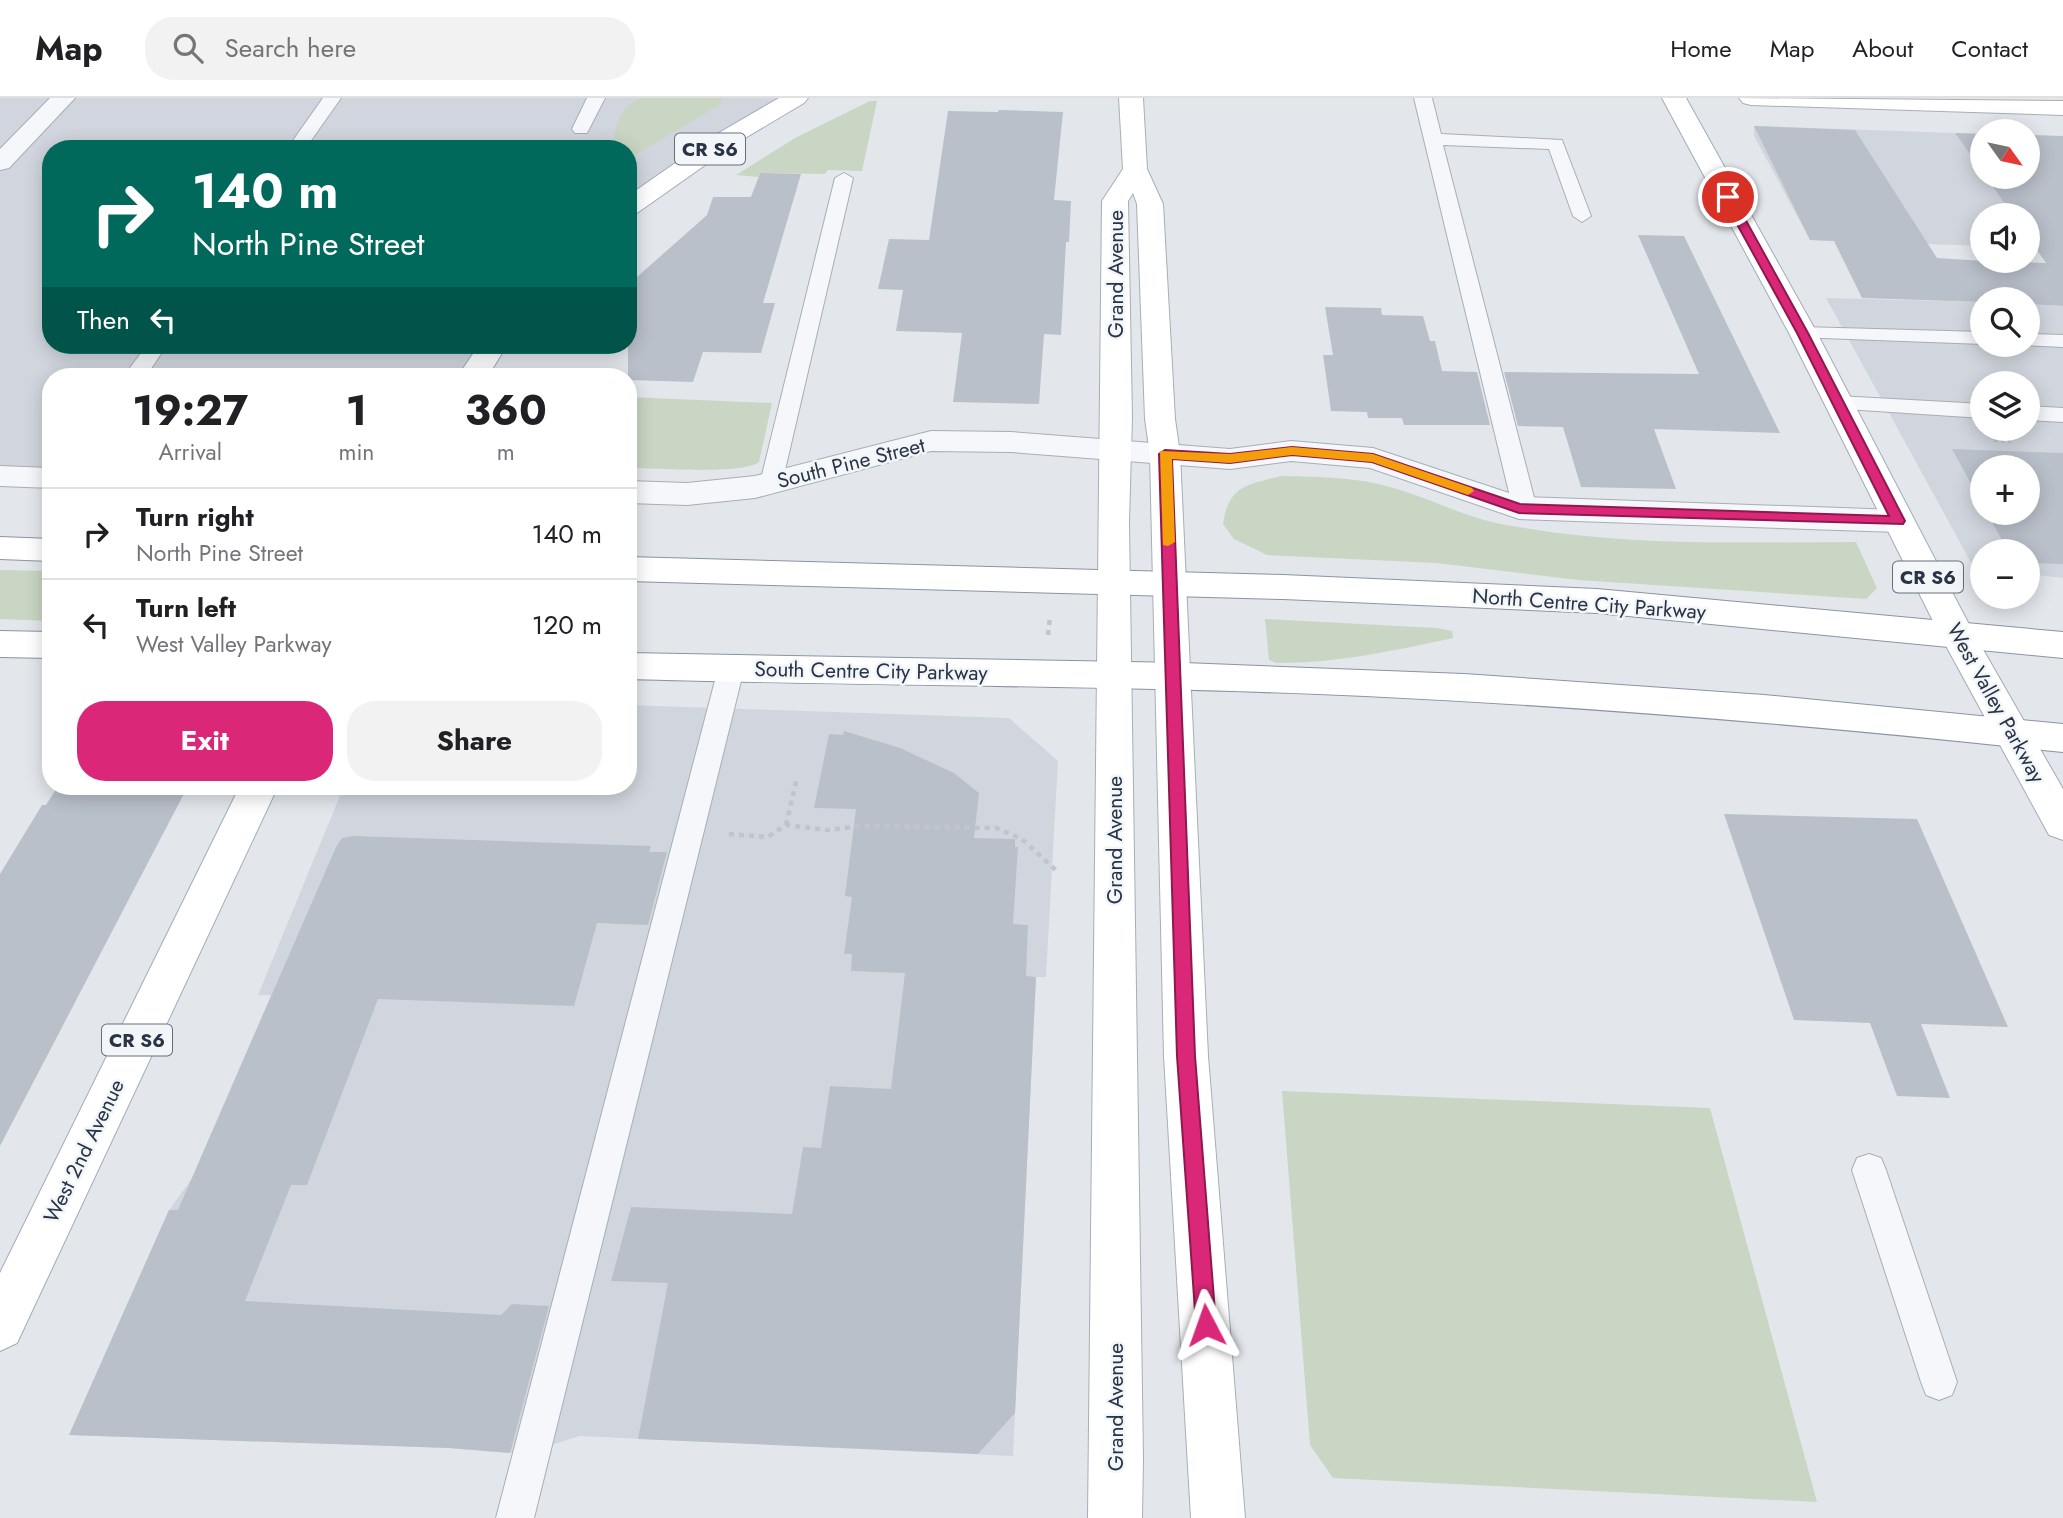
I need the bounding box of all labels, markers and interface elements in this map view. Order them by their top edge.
search box [145,17,635,80]
text: Map [35,25,103,72]
icon: search [169,29,207,67]
text: Search here [225,29,356,67]
text: Home [1670,31,1732,66]
text: Map [1770,31,1814,66]
text: About [1852,31,1913,66]
text: Contact [1951,31,2028,66]
north arrow [1970,119,2040,189]
map controls [1970,119,2040,609]
road number: CR S6 [675,134,745,164]
text: 140 m [192,156,338,226]
pin [1698,167,1758,227]
icon: right [77,168,168,259]
icon: arrive [1709,178,1747,216]
button: sound [1970,203,2040,273]
street label: Grand Avenue [1101,210,1131,338]
text: North Pine Street [192,221,424,267]
button: search [1970,287,2040,357]
text: Then [77,301,130,339]
icon: left [144,301,182,339]
button: layers [1970,371,2040,441]
text: 19:27 [132,380,248,441]
text: 1 [346,380,367,441]
text: 360 [465,380,547,441]
street label: South Pine Street [774,430,928,496]
text: Arrival [159,435,222,469]
text: min [338,435,374,469]
text: m [497,435,515,469]
button: + [1970,455,2040,525]
text: Turn right [136,498,254,536]
icon: right [77,515,115,553]
text: 140 m [531,515,602,553]
text: North Pine Street [136,536,303,570]
button: − [1970,539,2040,609]
road number: CR S6 [1893,562,1963,592]
street label: North Centre City Parkway [1471,581,1708,627]
text: Turn left [136,589,236,627]
icon: left [77,606,115,644]
text: 120 m [532,606,602,644]
street label: West Valley Parkway [1940,618,2053,789]
text: West Valley Parkway [136,627,332,661]
street label: South Centre City Parkway [754,654,989,688]
button: Exit [77,701,333,781]
button: Share [347,701,602,781]
street label: Grand Avenue [1100,776,1130,904]
road number: CR S6 [102,1024,172,1056]
street label: West 2nd Avenue [36,1074,132,1228]
position arrow [1169,1288,1243,1362]
street label: Grand Avenue [1101,1343,1131,1471]

